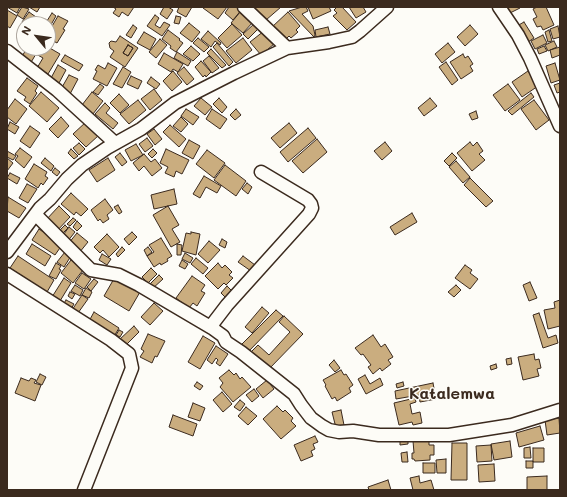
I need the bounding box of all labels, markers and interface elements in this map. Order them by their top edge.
north arrow [16,16,56,56]
text: N [17,23,35,38]
district label: Katalemwa [409,384,495,404]

